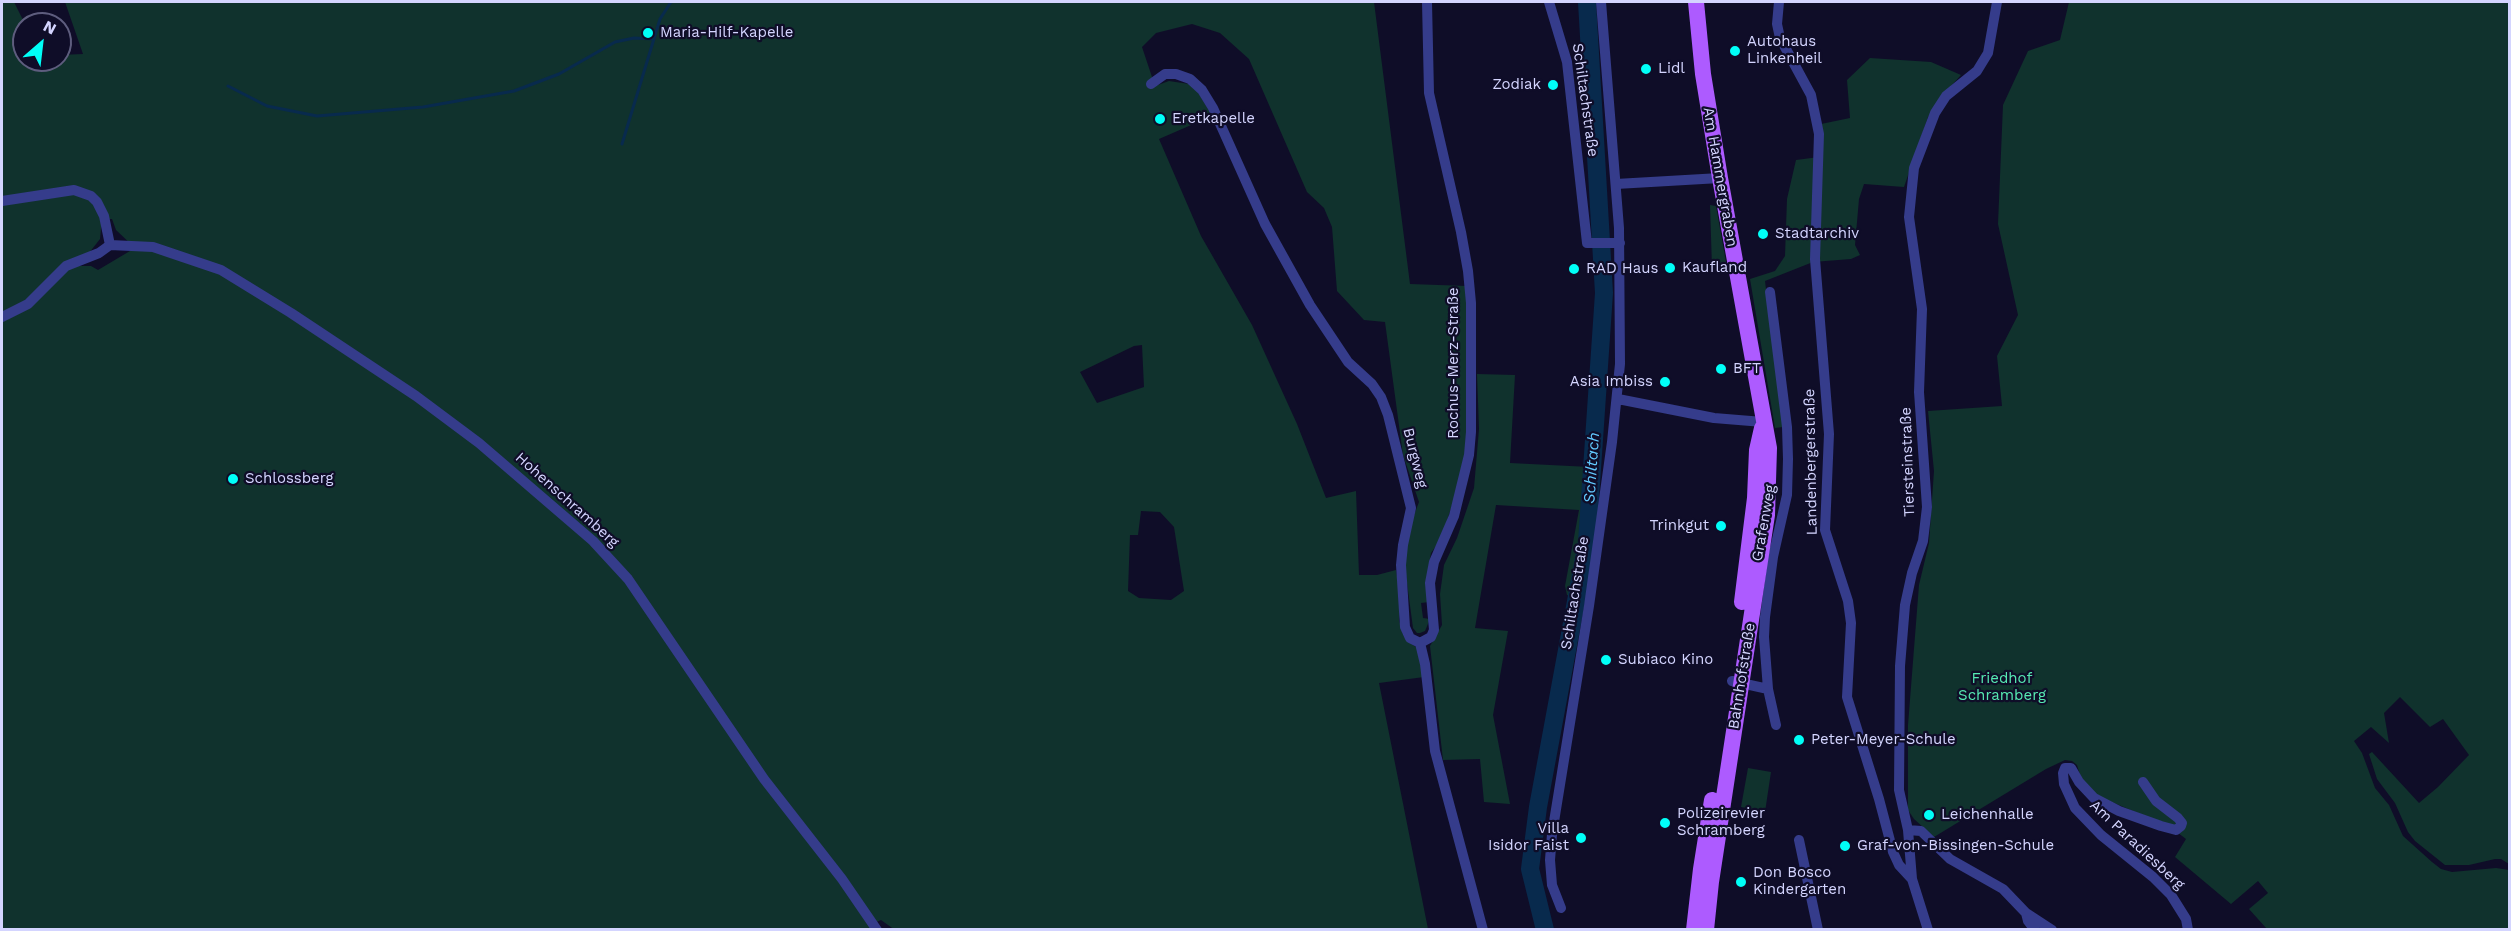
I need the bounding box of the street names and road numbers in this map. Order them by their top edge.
street label: Schiltachstraße [1568,42,1602,158]
street label: Am Hammergraben [1699,106,1741,248]
street label: Rochus-Merz-Straße [1445,287,1463,439]
street label: Landenbergerstraße [1801,388,1821,536]
street label: Tiersteinstraße [1897,407,1919,517]
street label: Burgweg [1399,426,1431,490]
street label: Hohenschramberg [511,449,623,551]
street label: Grafenweg [1748,483,1780,563]
street label: Schiltachstraße [1557,535,1593,651]
street label: Bahnhofstraße [1725,622,1759,730]
street label: Am Paradiesberg [2086,796,2188,894]

